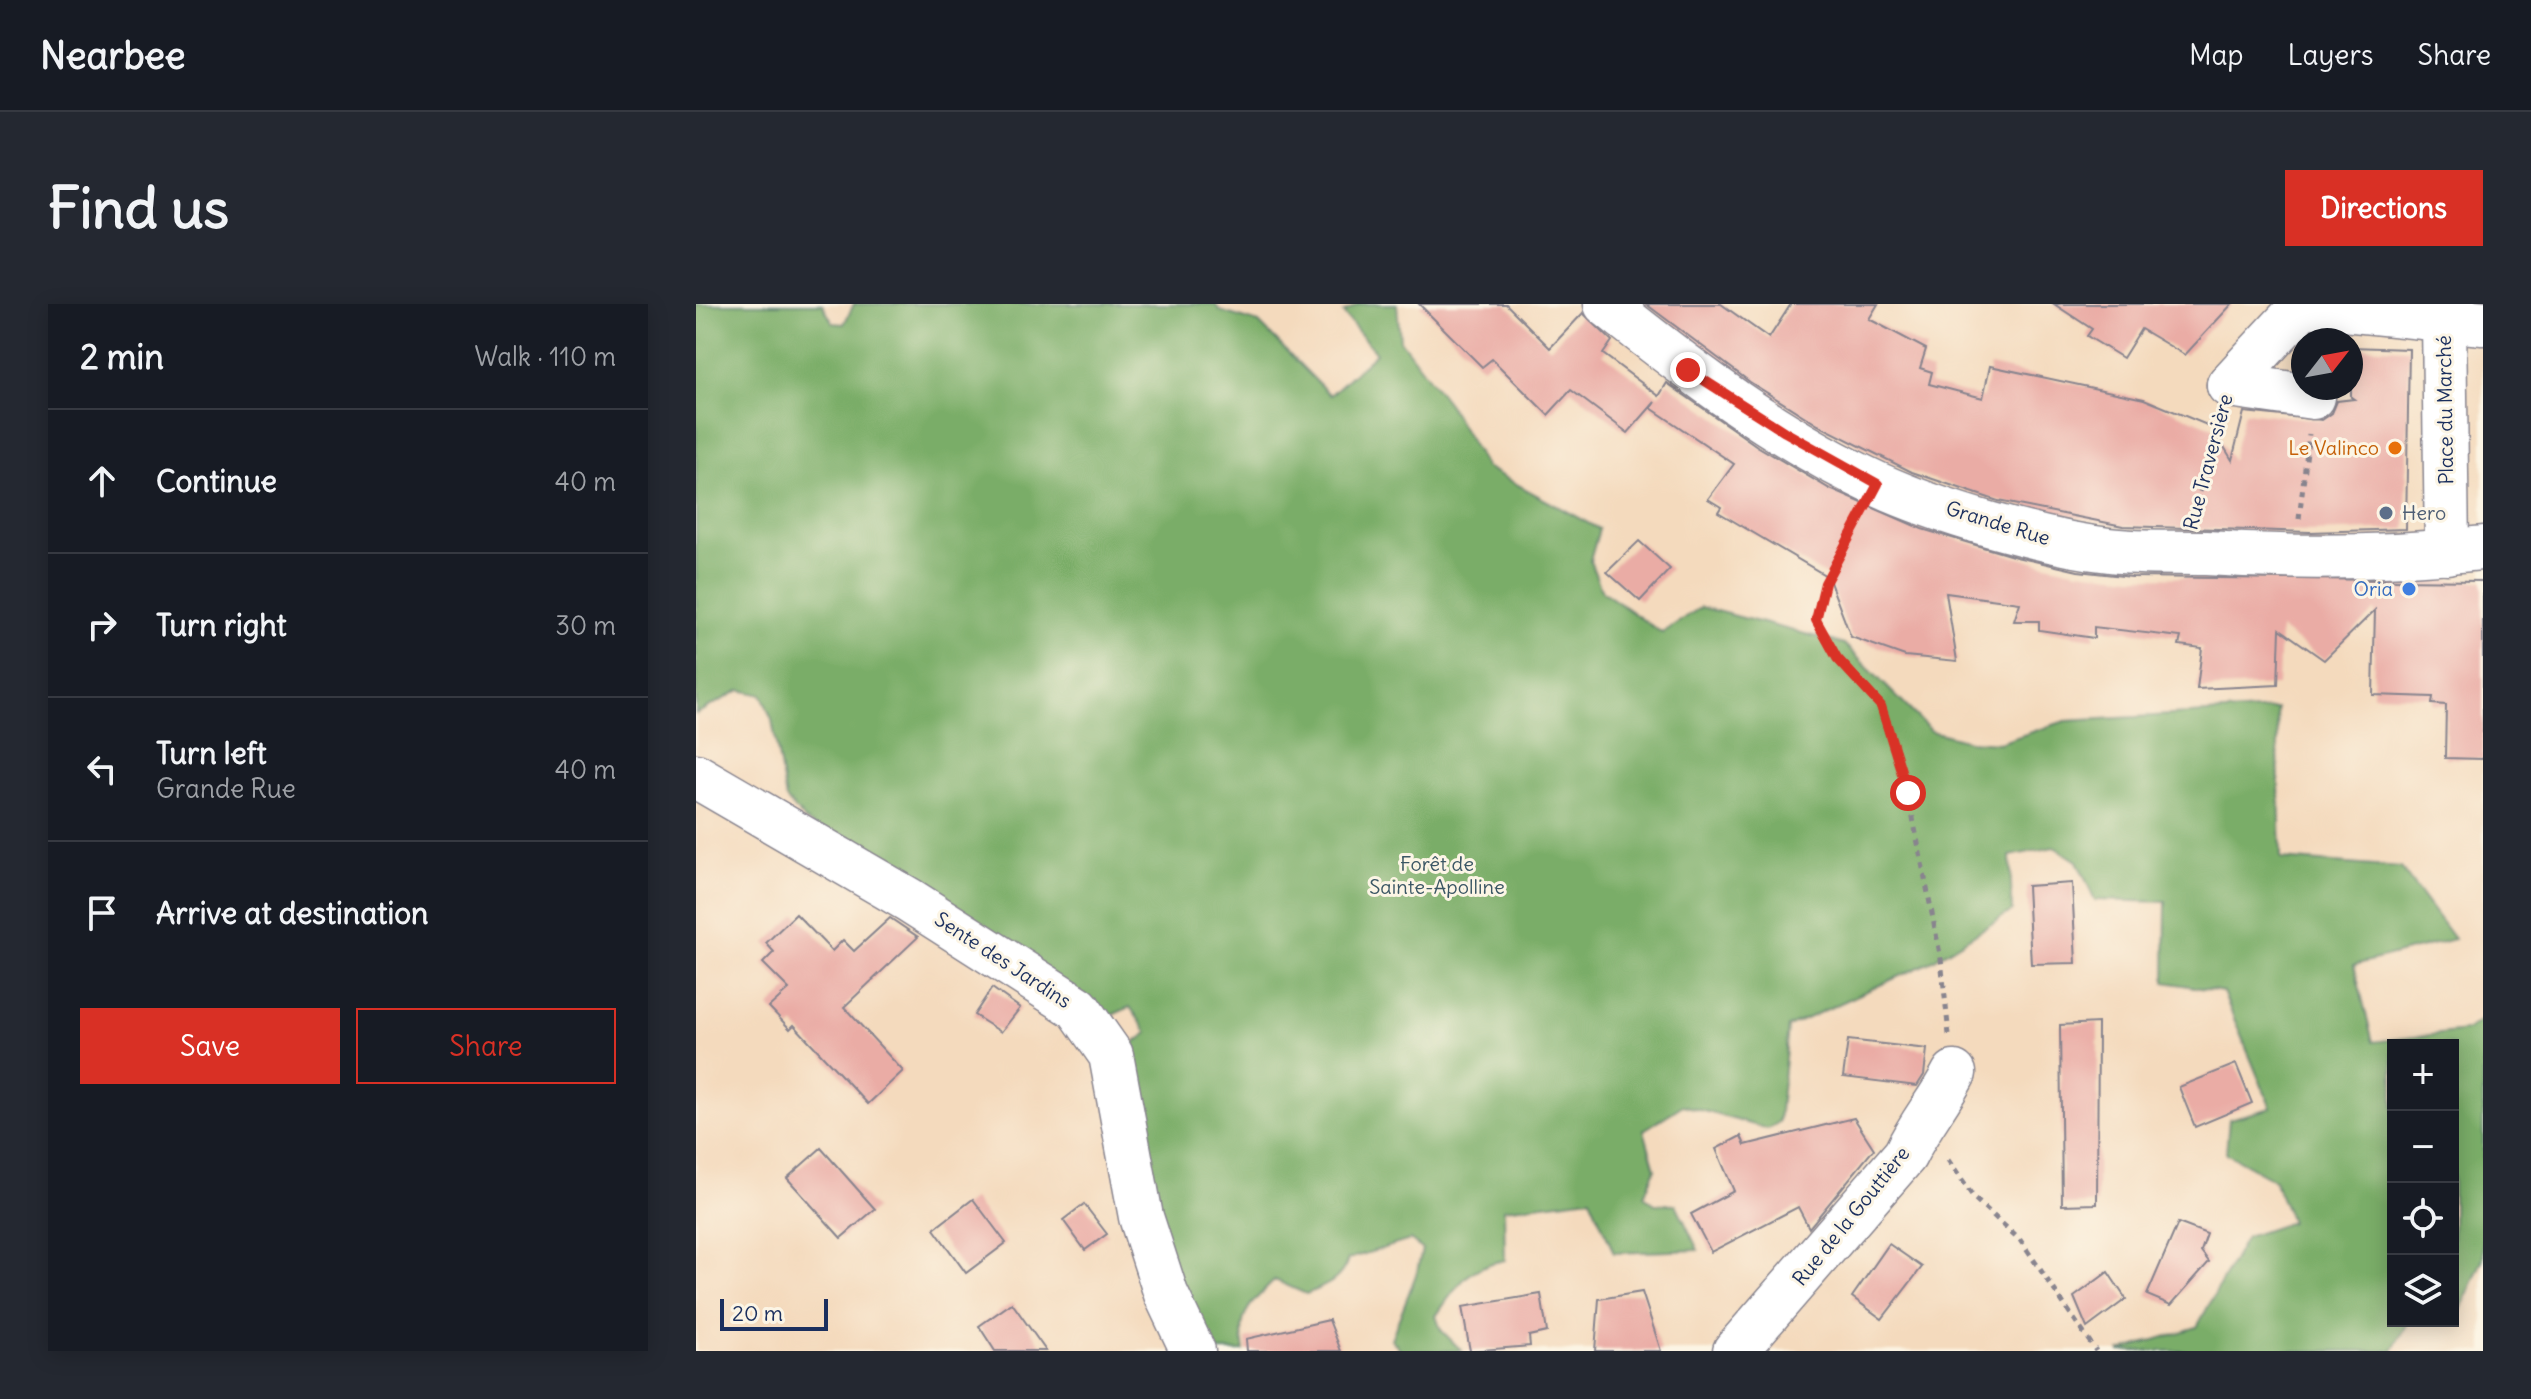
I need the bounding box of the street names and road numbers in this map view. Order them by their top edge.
street label: Place du Marché [2431,335,2458,485]
street label: Rue Traversière [2177,391,2238,532]
street label: Grande Rue [1943,495,2053,550]
street label: Sente des Jardins [930,906,1076,1013]
street label: Rue de la Gouttière [1787,1141,1914,1290]

